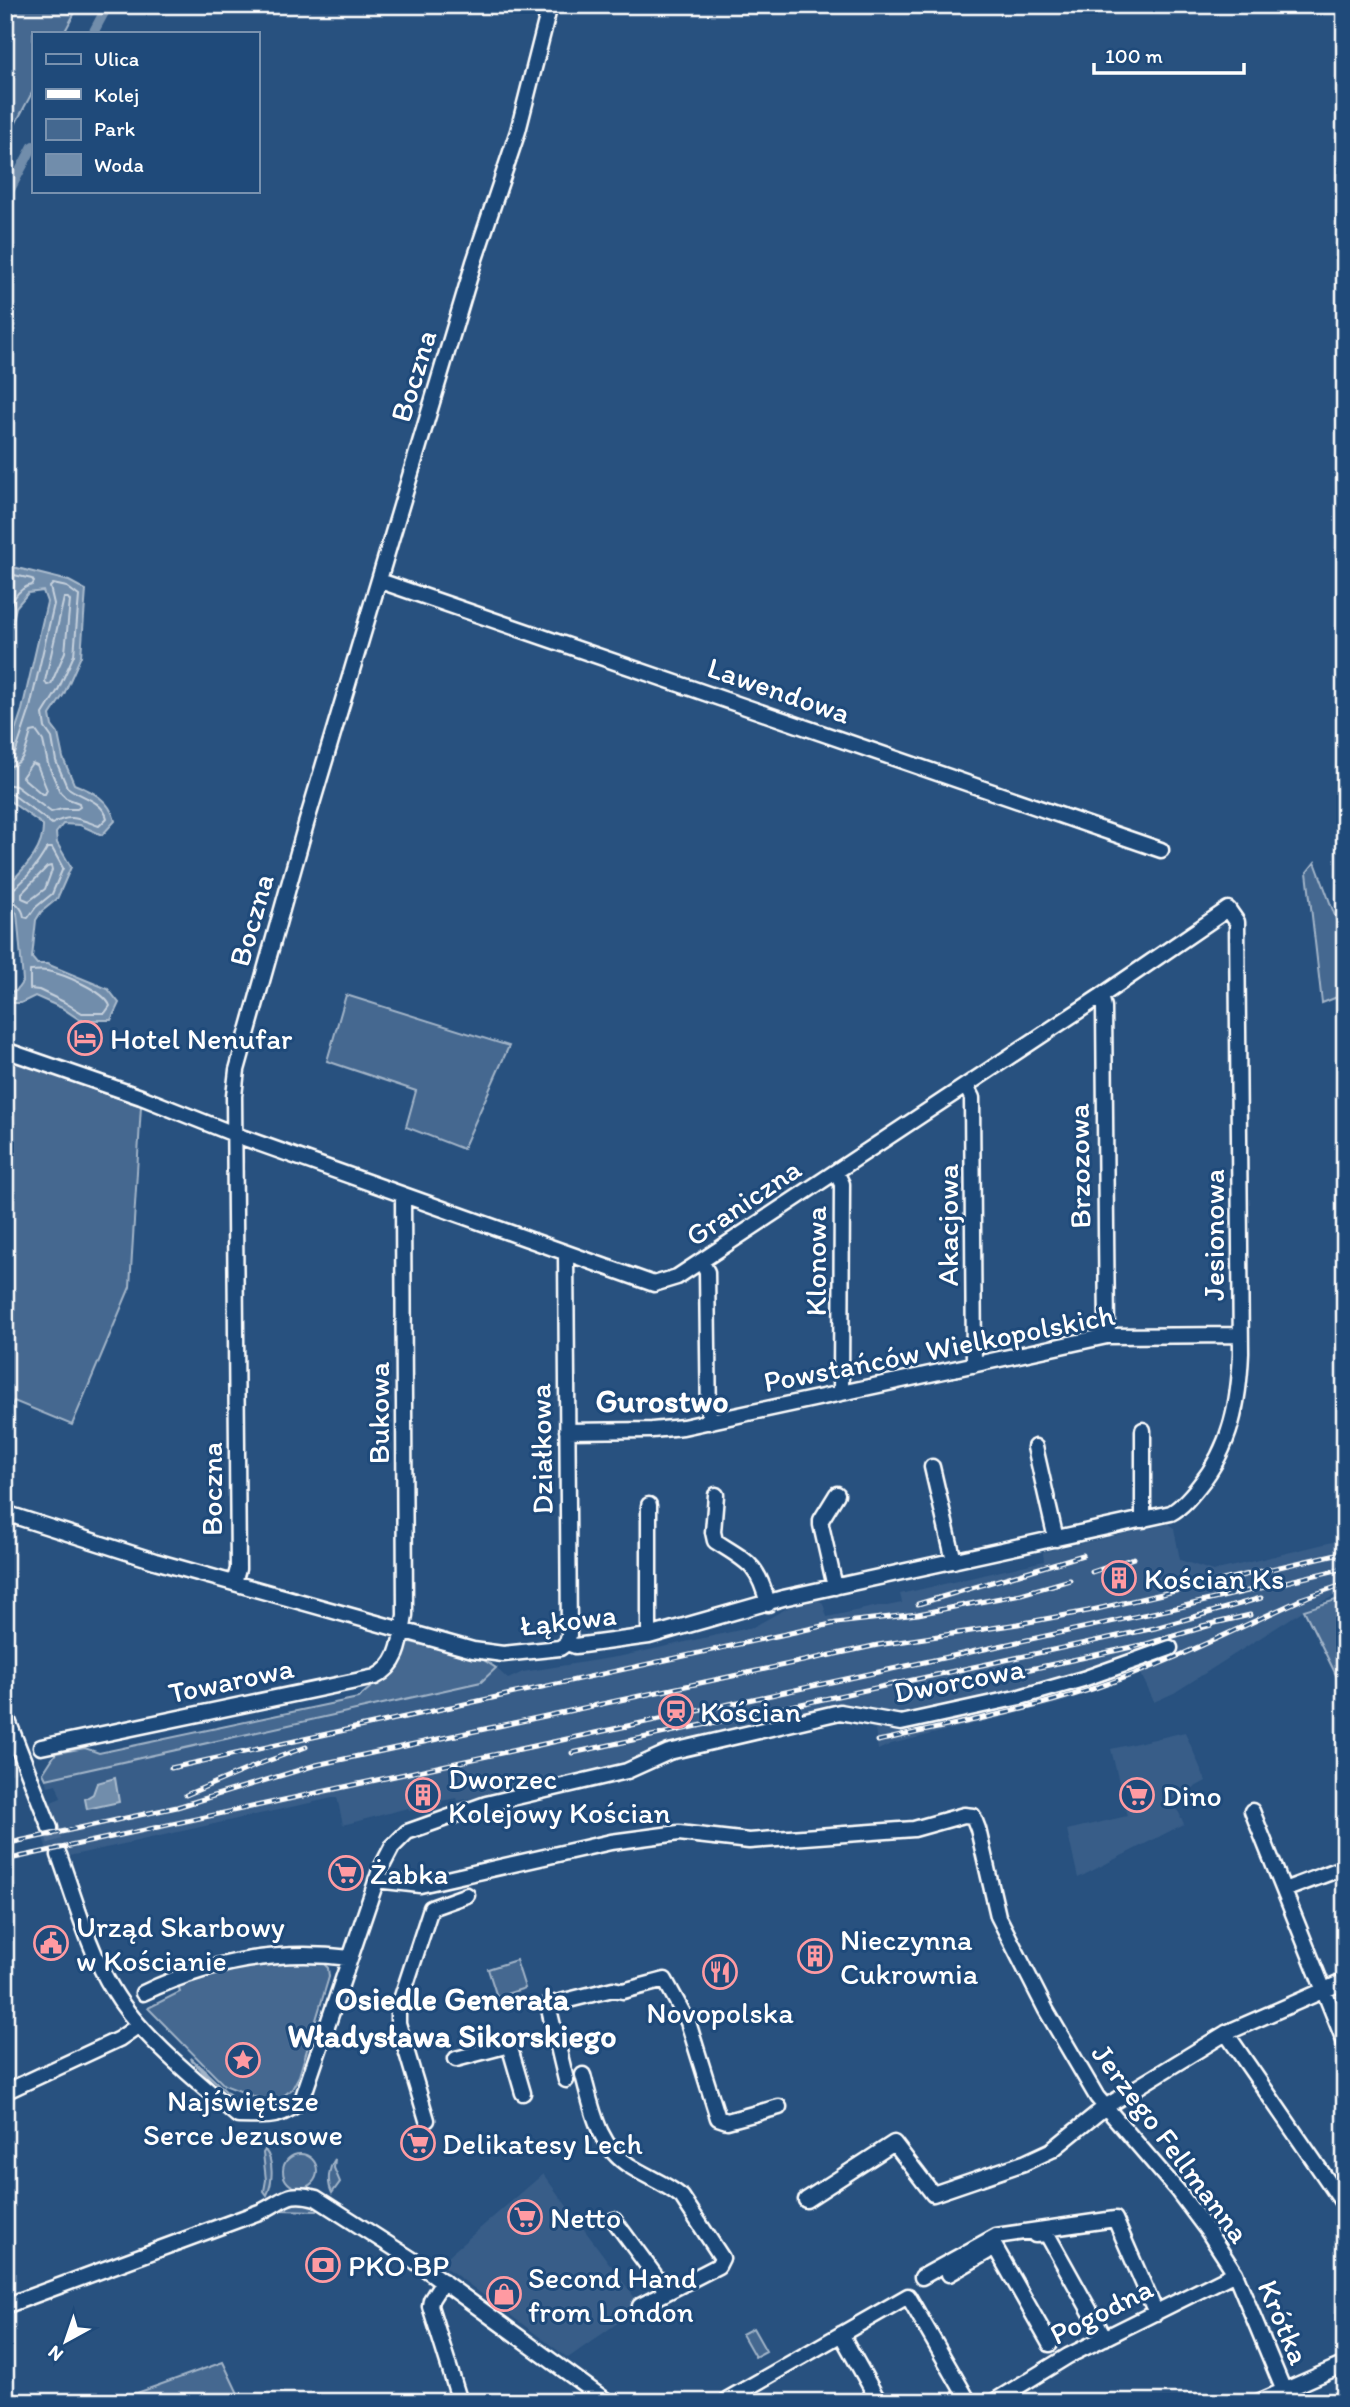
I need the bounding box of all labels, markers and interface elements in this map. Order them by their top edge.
legend [32,32,259,192]
scale bar [1094,32,1245,76]
text: 100 m [1105,43,1163,68]
text: Ulica [94,46,139,71]
text: Kolej [94,82,139,107]
text: Park [94,116,136,141]
text: Woda [94,152,144,177]
street label: Boczna [382,325,445,426]
street label: Lawendowa [703,648,856,732]
street label: Boczna [220,869,282,970]
hotel icon: Hotel Nenufar [66,1019,104,1057]
place label: Hotel Nenufar [110,1020,293,1057]
street label: Brzozowa [1059,1103,1099,1229]
street label: Graniczna [678,1150,808,1254]
street label: Akacjowa [929,1163,966,1286]
street label: Jesionowa [1195,1169,1232,1301]
street label: Klonowa [797,1205,834,1316]
street label: Powstańców Wielkopolskich [760,1296,1118,1400]
street label: Bukowa [360,1361,397,1464]
district label: Gurostwo [595,1382,729,1420]
street label: Działkowa [521,1383,561,1515]
street label: Boczna [193,1442,230,1536]
building icon: Kościan Ks [1100,1559,1138,1597]
place label: Kościan Ks [1144,1560,1284,1597]
street label: Łąkowa [518,1596,619,1644]
street label: Towarowa [165,1649,297,1711]
street label: Dworcowa [891,1649,1028,1711]
station icon: Kościan [657,1692,695,1730]
place label: Kościan [700,1693,801,1730]
place label: Dworzec Kolejowy Kościan [448,1760,671,1831]
building icon: Dworzec Kolejowy Kościan [404,1776,442,1814]
supermarket icon: Dino [1118,1776,1156,1814]
place label: Dino [1162,1777,1222,1814]
supermarket icon: Żabka [327,1854,365,1892]
place label: Żabka [370,1855,449,1892]
place label: Urząd Skarbowy w Kościanie [76,1908,285,1979]
place label: Nieczynna Cukrownia [840,1921,979,1992]
public building icon: Urząd Skarbowy w Kościanie [32,1924,70,1962]
building icon: Nieczynna Cukrownia [796,1937,834,1975]
restaurant icon: Novopolska [701,1953,739,1991]
district label: Osiedle Generała Władysława Sikorskiego [288,1980,616,2055]
place label: Novopolska [646,1994,794,2031]
street label: Jerzego Fellmanna [1084,2036,1258,2250]
place icon: Najświętsze Serce Jezusowe [224,2041,262,2079]
place label: Najświętsze Serce Jezusowe [143,2082,343,2153]
supermarket icon: Delikatesy Lech [399,2124,437,2162]
place label: Delikatesy Lech [442,2125,643,2162]
supermarket icon: Netto [506,2198,544,2236]
place label: Netto [550,2199,621,2236]
bank icon: PKO BP [304,2246,342,2284]
place label: PKO BP [348,2247,449,2284]
place label: Second Hand from London [528,2259,697,2330]
street label: Pogodna [1043,2269,1159,2353]
street label: Krótka [1250,2274,1318,2370]
shop icon: Second Hand from London [485,2275,523,2313]
north arrow [32,2306,102,2376]
text: N [43,2341,68,2367]

